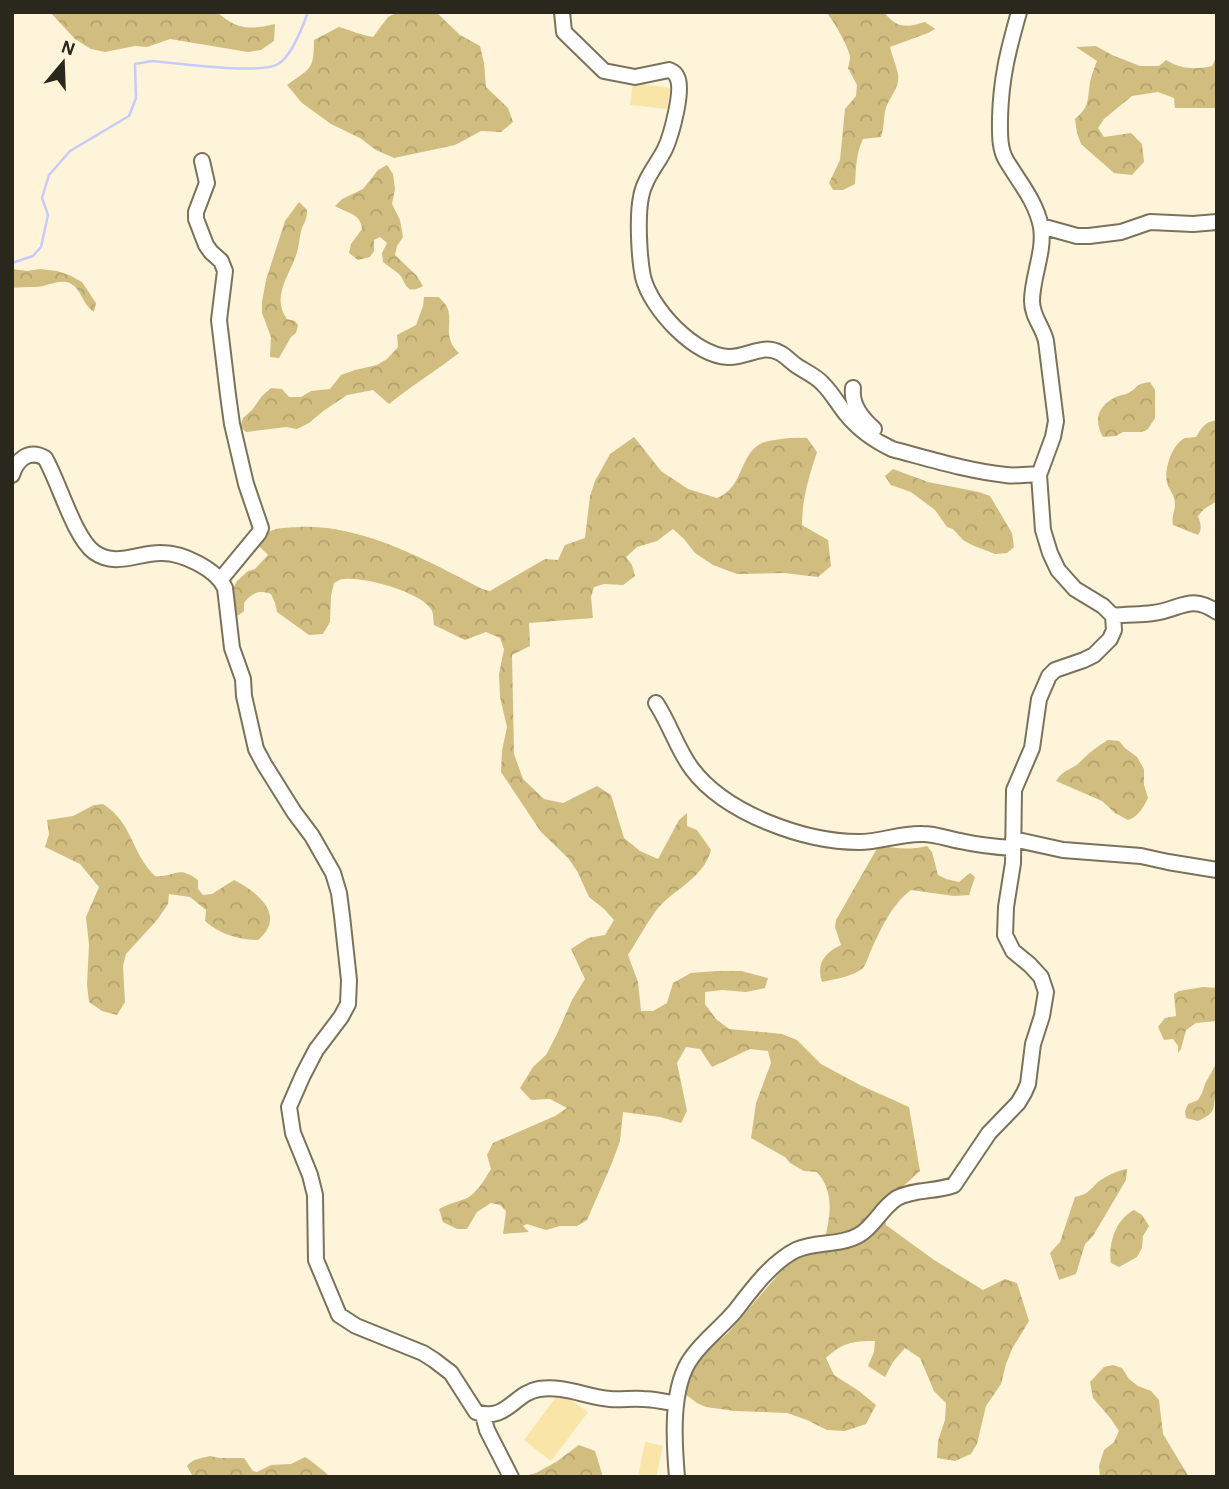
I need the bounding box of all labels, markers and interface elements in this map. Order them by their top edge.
north arrow [28,28,98,98]
text: N [59,37,77,59]

